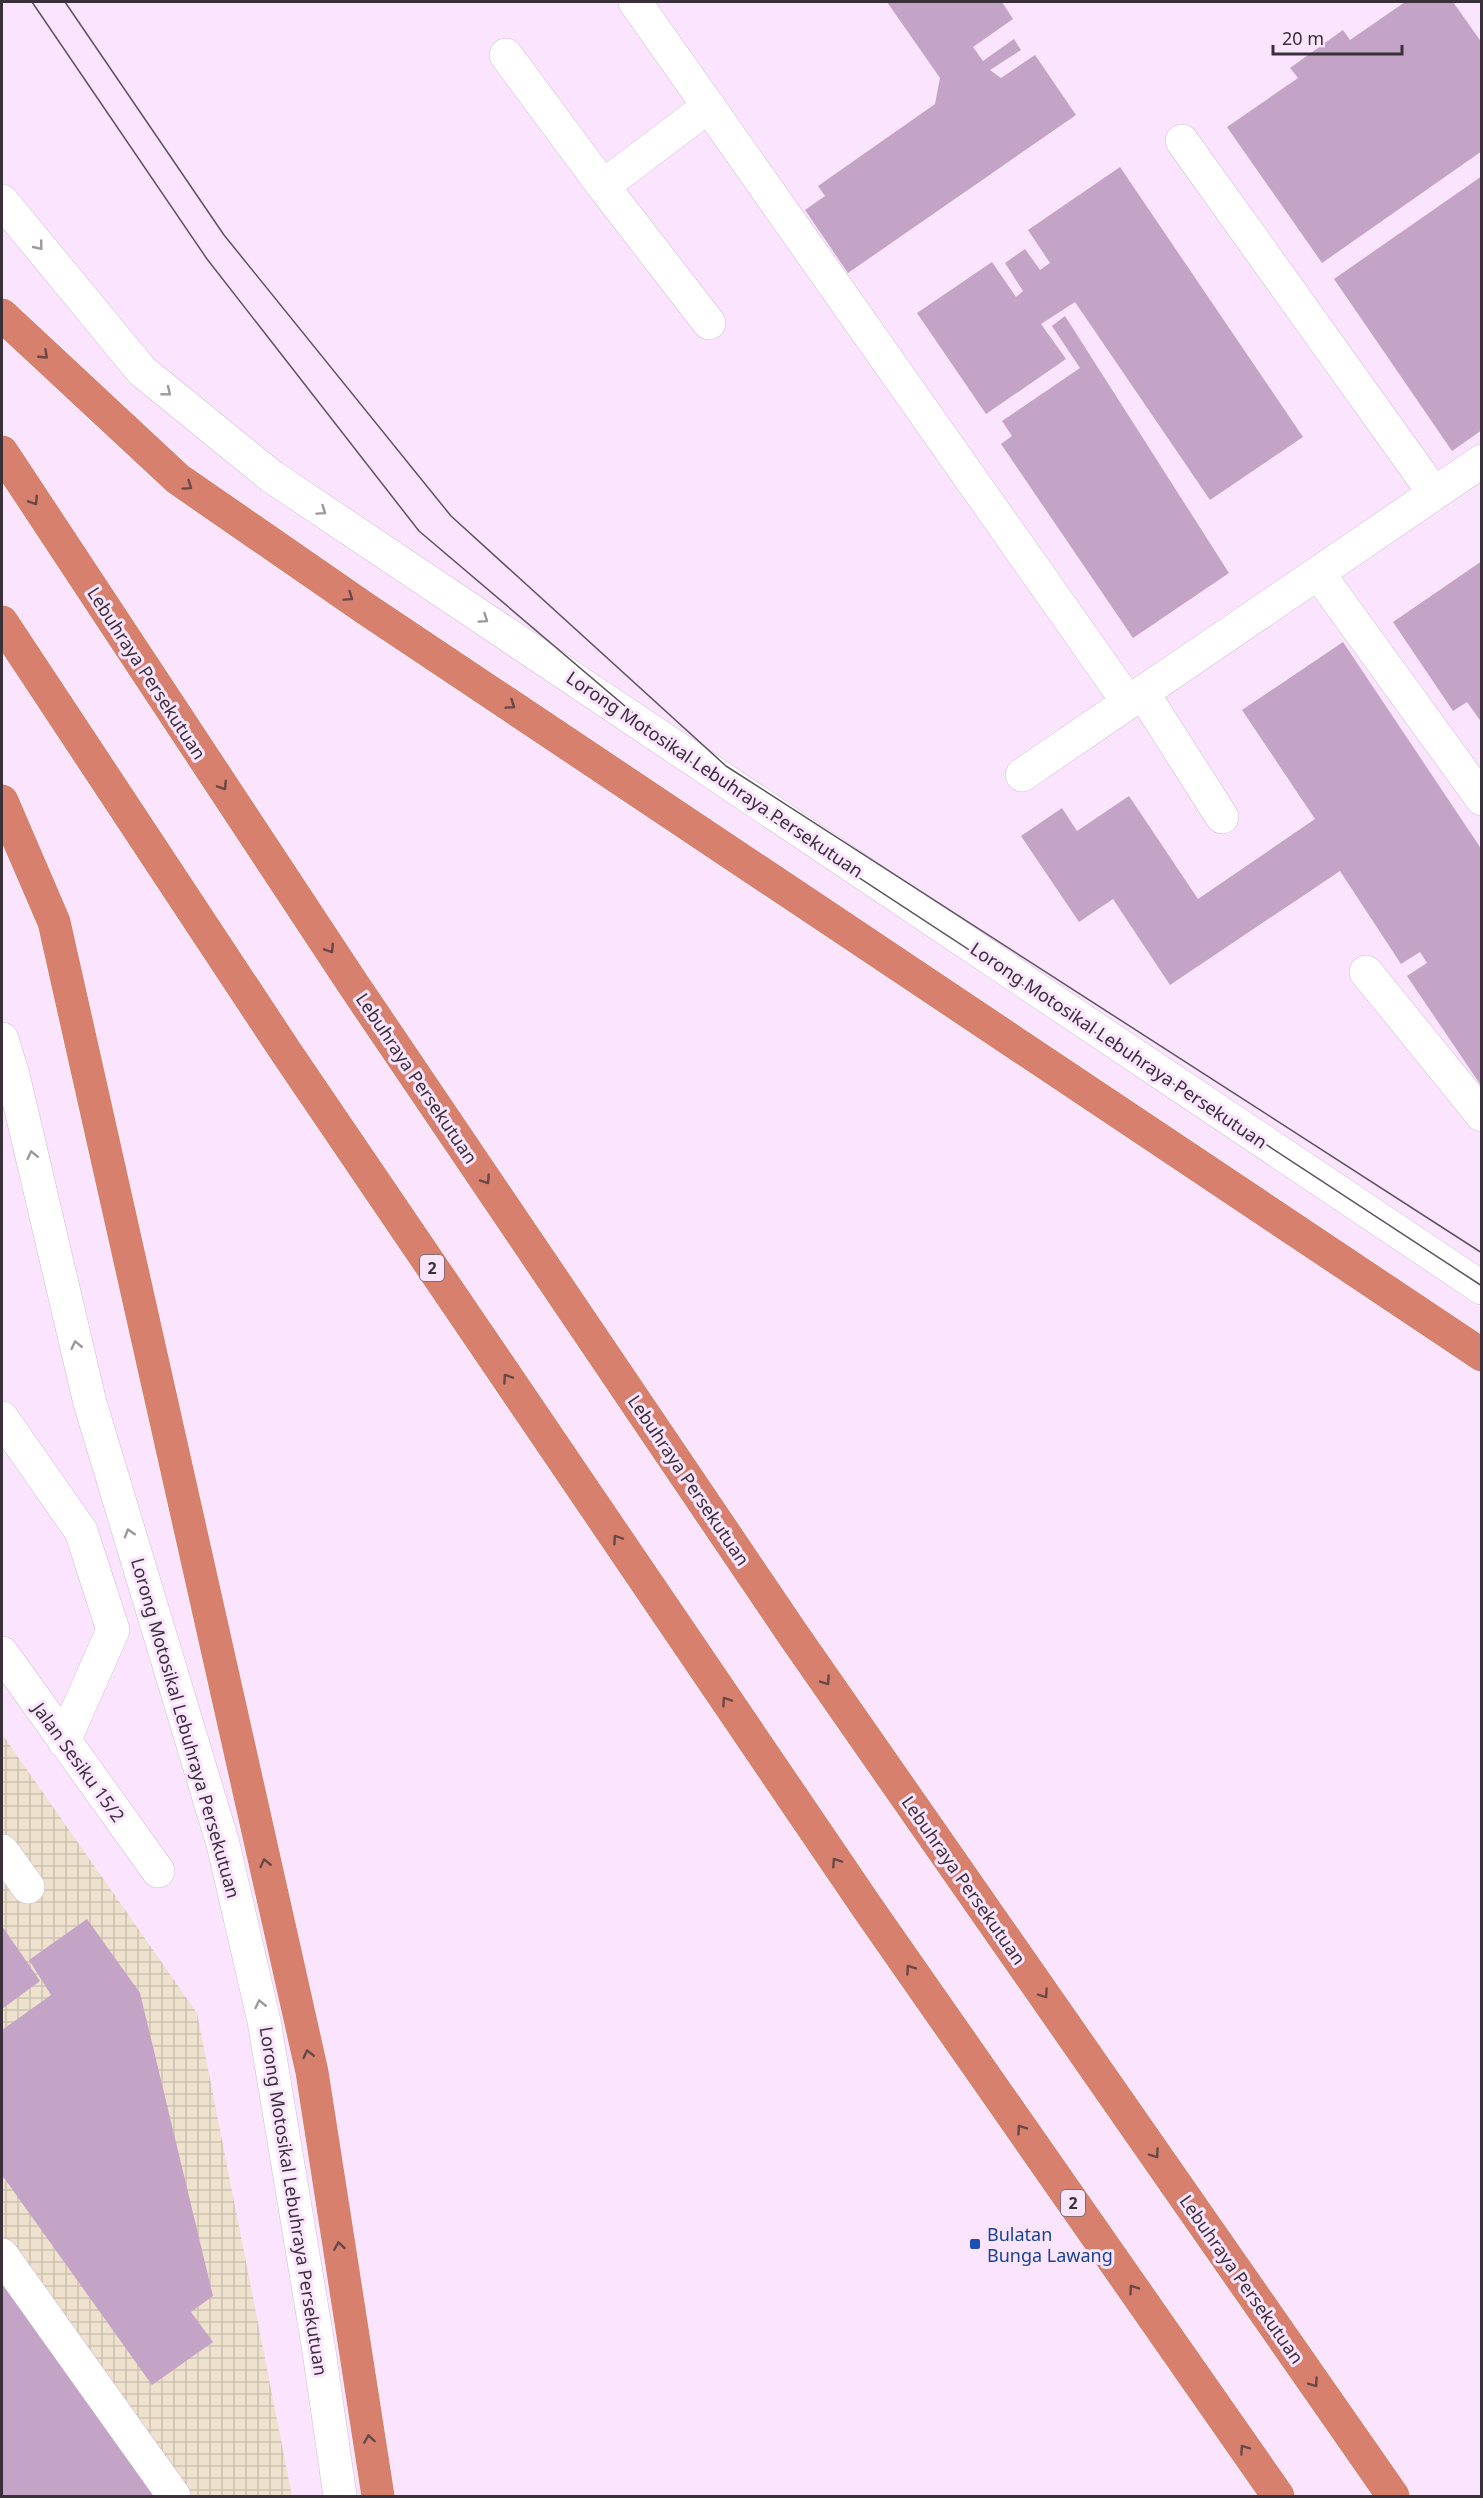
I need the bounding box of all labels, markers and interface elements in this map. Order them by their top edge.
scale bar [1273,18,1402,56]
text: 20 m [1282,26,1324,50]
one-way arrow [31,239,42,250]
one-way arrow [37,348,48,359]
one-way arrow [160,384,171,395]
one-way arrow [181,479,192,490]
one-way arrow [27,494,38,505]
one-way arrow [315,503,326,514]
street label: Lebuhraya Persekutuan [82,582,212,764]
one-way arrow [342,590,353,601]
one-way arrow [477,612,488,623]
street label: Lorong Motosikal Lebuhraya Persekutuan [562,665,868,883]
one-way arrow [504,698,515,709]
one-way arrow [215,780,226,791]
street label: Lorong Motosikal Lebuhraya Persekutuan [966,936,1272,1154]
one-way arrow [323,942,334,953]
street label: Lebuhraya Persekutuan [351,988,483,1168]
one-way arrow [26,1150,39,1160]
one-way arrow [479,1174,490,1185]
road number: 2 [420,1255,444,1281]
one-way arrow [71,1340,84,1350]
one-way arrow [503,1374,514,1385]
street label: Lebuhraya Persekutuan [623,1390,755,1570]
one-way arrow [124,1528,136,1539]
one-way arrow [613,1535,624,1546]
street label: Lorong Motosikal Lebuhraya Persekutuan [126,1555,246,1901]
one-way arrow [819,1674,830,1685]
street label: Jalan Sesiku 15/2 [26,1696,130,1826]
one-way arrow [723,1696,734,1707]
street label: Lebuhraya Persekutuan [897,1791,1031,1969]
one-way arrow [832,1857,843,1868]
one-way arrow [259,1859,272,1869]
one-way arrow [906,1964,917,1975]
one-way arrow [1037,1988,1048,1999]
one-way arrow [255,1999,268,2009]
street label: Lorong Motosikal Lebuhraya Persekutuan [255,2025,333,2377]
one-way arrow [302,2049,315,2059]
one-way arrow [1017,2124,1028,2135]
one-way arrow [1148,2148,1159,2159]
road number: 2 [1061,2190,1085,2216]
street label: Lebuhraya Persekutuan [1175,2190,1309,2368]
place label: Bulatan Bunga Lawang [987,2222,1113,2267]
marker: Bulatan Bunga Lawang [968,2237,982,2251]
one-way arrow [333,2241,345,2251]
one-way arrow [1129,2284,1140,2295]
one-way arrow [1307,2377,1318,2388]
one-way arrow [363,2434,376,2444]
one-way arrow [1240,2444,1251,2455]

